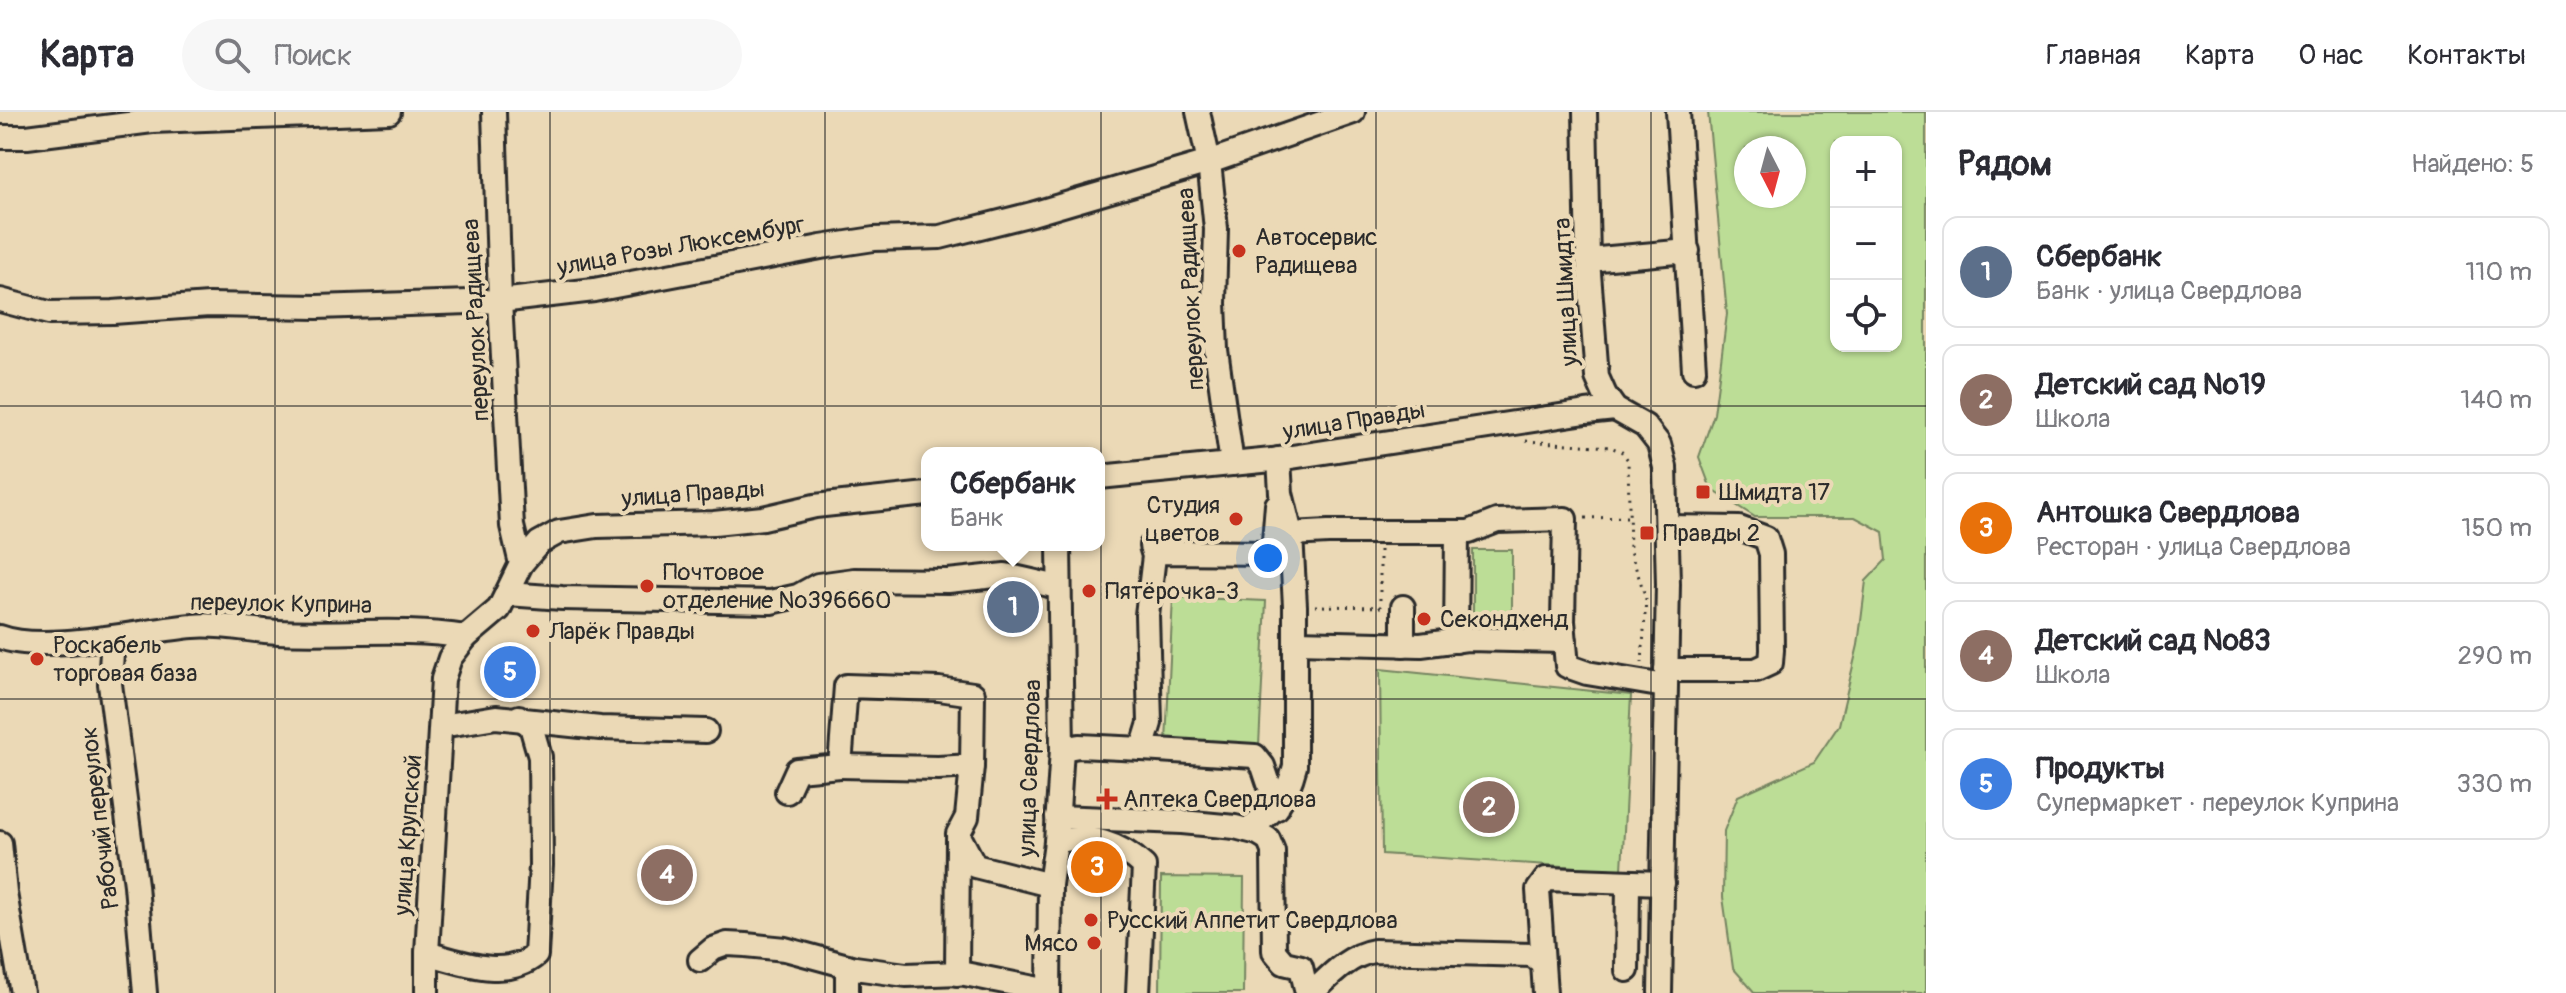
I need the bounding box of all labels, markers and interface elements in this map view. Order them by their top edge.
search box [182,19,742,91]
text: Карта [40,31,134,79]
icon: search [210,33,254,77]
text: Поиск [274,37,352,74]
text: Главная [2046,38,2141,73]
text: Карта [2185,38,2254,73]
text: О нас [2298,38,2363,73]
text: Контакты [2407,38,2526,73]
north arrow [1734,136,1806,208]
map controls [1830,136,1902,352]
button: + [1830,136,1902,208]
text: Рядом [1958,143,2052,186]
text: Найдено: 5 [2411,148,2534,180]
street label: переулок Радищева [1171,187,1211,391]
button: − [1830,208,1902,280]
street label: улица Розы Люксембург [554,210,807,282]
street label: улица Шмидта [1548,217,1584,368]
street label: переулок Радищева [456,218,496,422]
place label: Автосервис Радищева [1255,223,1377,280]
text: Сбербанк [2036,238,2162,275]
marker: Автосервис Радищева [1230,242,1248,260]
text: 1 [1981,256,1991,288]
text: 110 m [2465,256,2532,288]
text: Банк · улица Свердлова [2036,275,2302,307]
button: locate [1830,280,1902,352]
text: Детский сад №19 [2036,366,2266,403]
text: 2 [1979,384,1993,416]
text: 140 m [2460,384,2532,416]
street label: улица Правды [1280,395,1427,447]
text: Школа [2036,403,2110,435]
popup [921,447,1105,551]
text: Сбербанк [950,465,1076,502]
street label: улица Правды [619,475,766,514]
place label: Шмидта 17 [1719,478,1830,507]
marker: Шмидта 17 [1694,483,1712,501]
place label: Студия цветов [1145,491,1220,548]
text: Антошка Свердлова [2036,494,2300,531]
text: Банк [950,502,1004,534]
marker: Студия цветов [1227,510,1245,528]
text: 3 [1979,512,1993,544]
text: 150 m [2461,512,2532,544]
place label: Правды 2 [1663,519,1760,548]
marker: Правды 2 [1638,524,1656,542]
text: Ресторан · улица Свердлова [2036,531,2351,563]
your location [1248,538,1288,578]
place label: Почтовое отделение №396660 [663,558,891,615]
marker: Почтовое отделение №396660 [638,577,656,595]
pin: 1 [987,577,1039,637]
place label: Пятёрочка-3 [1105,577,1239,606]
marker: Пятёрочка-3 [1080,582,1098,600]
street label: переулок Куприна [190,588,372,620]
place label: Секондхенд [1440,605,1569,634]
marker: Секондхенд [1415,610,1433,628]
place label: Ларёк Правды [548,617,695,646]
marker: Ларёк Правды [524,622,542,640]
text: Детский сад №83 [2036,622,2271,659]
place label: Роскабель торговая база [53,631,197,688]
text: 4 [1978,640,1994,672]
text: 290 m [2458,640,2532,672]
pin: 5 [484,642,536,702]
marker: Роскабель торговая база [28,650,46,668]
text: Школа [2036,659,2110,691]
street label: улица Свердлова [1012,679,1048,858]
street label: Рабочий переулок [74,725,126,911]
text: Продукты [2036,750,2165,787]
street label: улица Крупской [388,753,428,918]
text: 5 [1979,768,1993,800]
text: 330 m [2456,768,2532,800]
pin: 2 [1463,777,1515,837]
place label: Аптека Свердлова [1123,785,1316,814]
text: Супермаркет · переулок Куприна [2036,787,2399,819]
marker: Аптека Свердлова [1098,790,1116,808]
pin: 3 [1071,837,1123,897]
pin: 4 [641,845,693,905]
place label: Русский Аппетит Свердлова [1107,906,1398,935]
marker: Русский Аппетит Свердлова [1082,911,1100,929]
place label: Мясо [1024,929,1078,958]
marker: Мясо [1085,934,1103,952]

